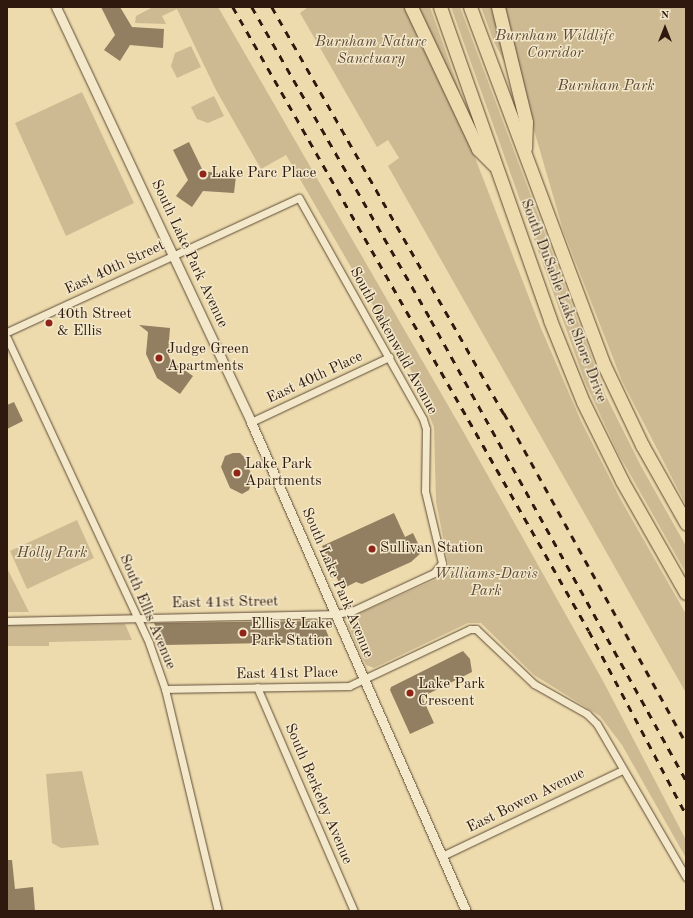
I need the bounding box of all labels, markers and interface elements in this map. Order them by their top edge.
north arrow [645,8,685,48]
text: N [661,10,669,21]
park label: Burnham Wildlife Corridor [495,27,615,62]
park label: Burnham Nature Sanctuary [315,33,427,68]
park label: Burnham Park [558,78,654,96]
place label: Lake Parc Place [211,165,316,183]
marker: Lake Parc Place [198,169,208,179]
street label: South Lake Park Avenue [147,177,231,331]
street label: South DuSable Lake Shore Drive [516,197,610,405]
street label: East 40th Street [62,237,168,299]
street label: South Oakenwald Avenue [345,264,441,418]
place label: 40th Street & Ellis [57,305,132,340]
marker: 40th Street & Ellis [44,318,54,328]
place label: Judge Green Apartments [167,340,249,375]
street label: East 40th Place [264,348,366,408]
marker: Judge Green Apartments [154,353,164,363]
place label: Lake Park Apartments [245,455,322,490]
marker: Lake Park Apartments [232,468,242,478]
street label: South Lake Park Avenue [297,505,377,661]
place label: Sullivan Station [380,540,483,558]
marker: Sullivan Station [367,544,377,554]
park label: Holly Park [17,545,87,563]
street label: South Ellis Avenue [115,552,179,672]
park label: Williams-Davis Park [434,565,538,600]
street label: East 41st Street [171,593,279,613]
place label: Ellis & Lake Park Station [251,615,333,650]
marker: Ellis & Lake Park Station [238,628,248,638]
street label: East 41st Place [236,664,338,684]
place label: Lake Park Crescent [418,675,485,710]
marker: Lake Park Crescent [405,688,415,698]
street label: South Berkeley Avenue [280,721,356,867]
street label: East Bowen Avenue [464,765,588,837]

